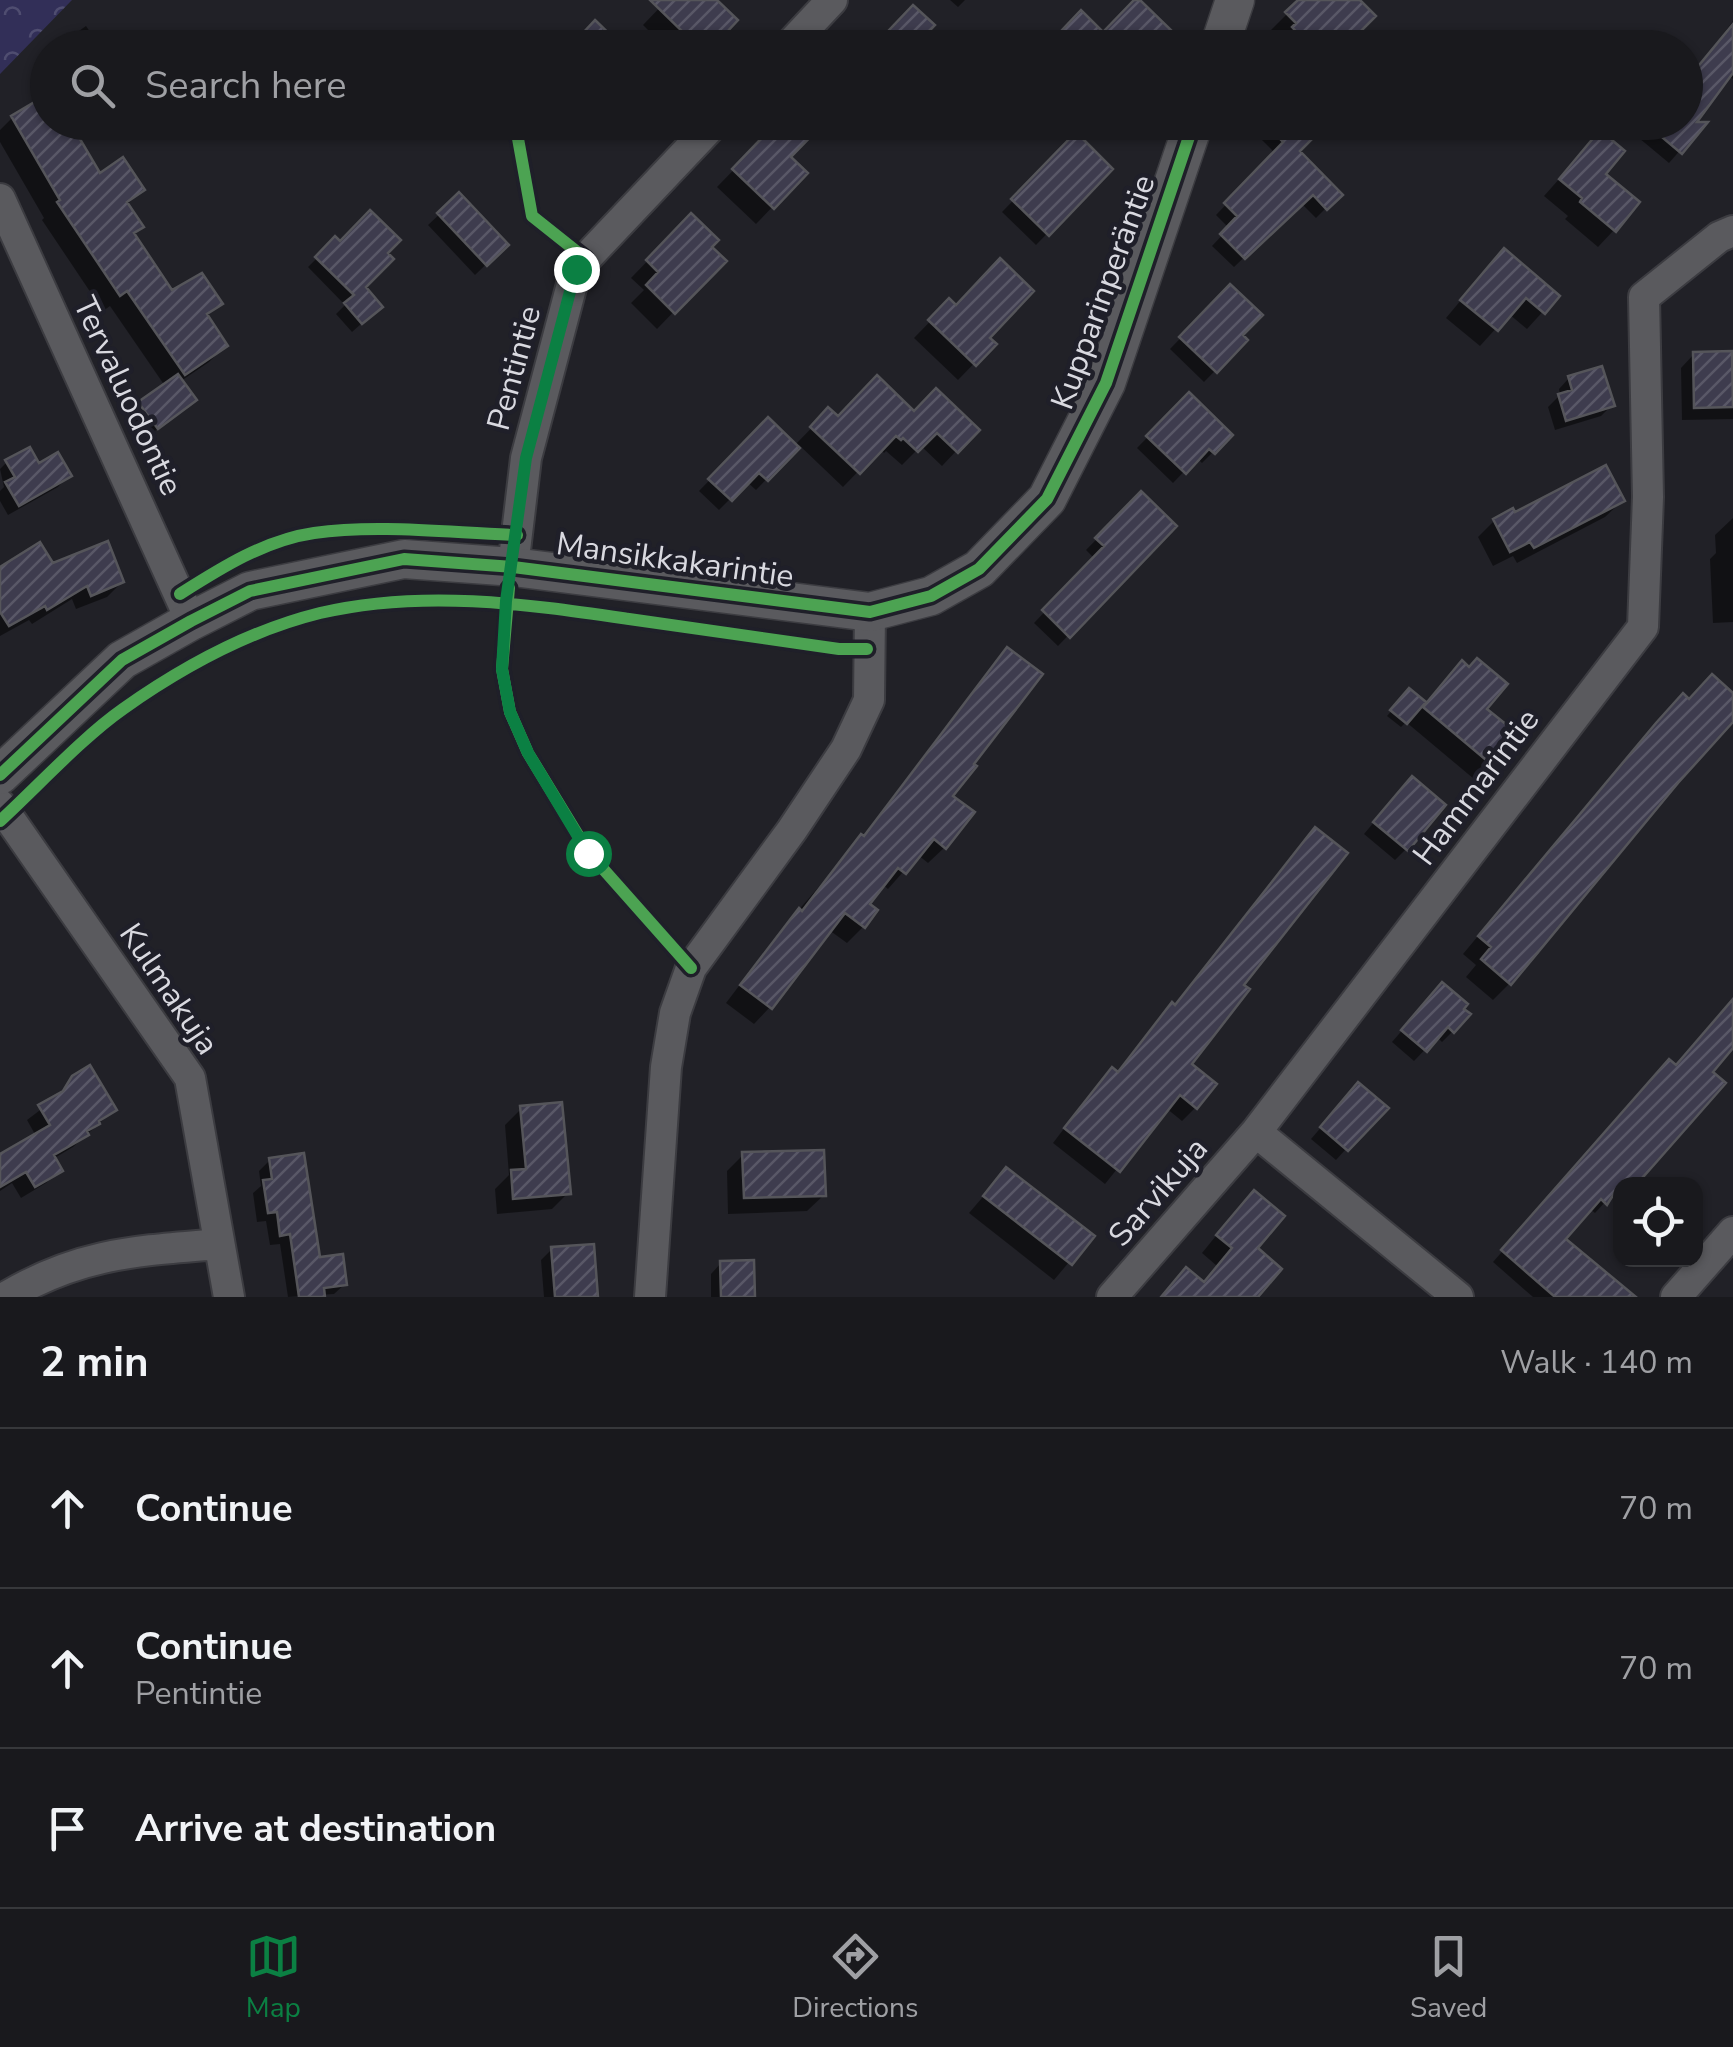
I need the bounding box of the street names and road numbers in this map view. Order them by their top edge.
street label: Kupparinperäntie [1041,169,1165,415]
street label: Tervaluodontie [63,290,193,502]
street label: Pentintie [477,301,551,435]
street label: Mansikkakarintie [553,522,797,598]
street label: Hammarintie [1403,700,1549,874]
street label: Kulmakuja [109,915,229,1063]
street label: Sarvikuja [1099,1128,1217,1256]

